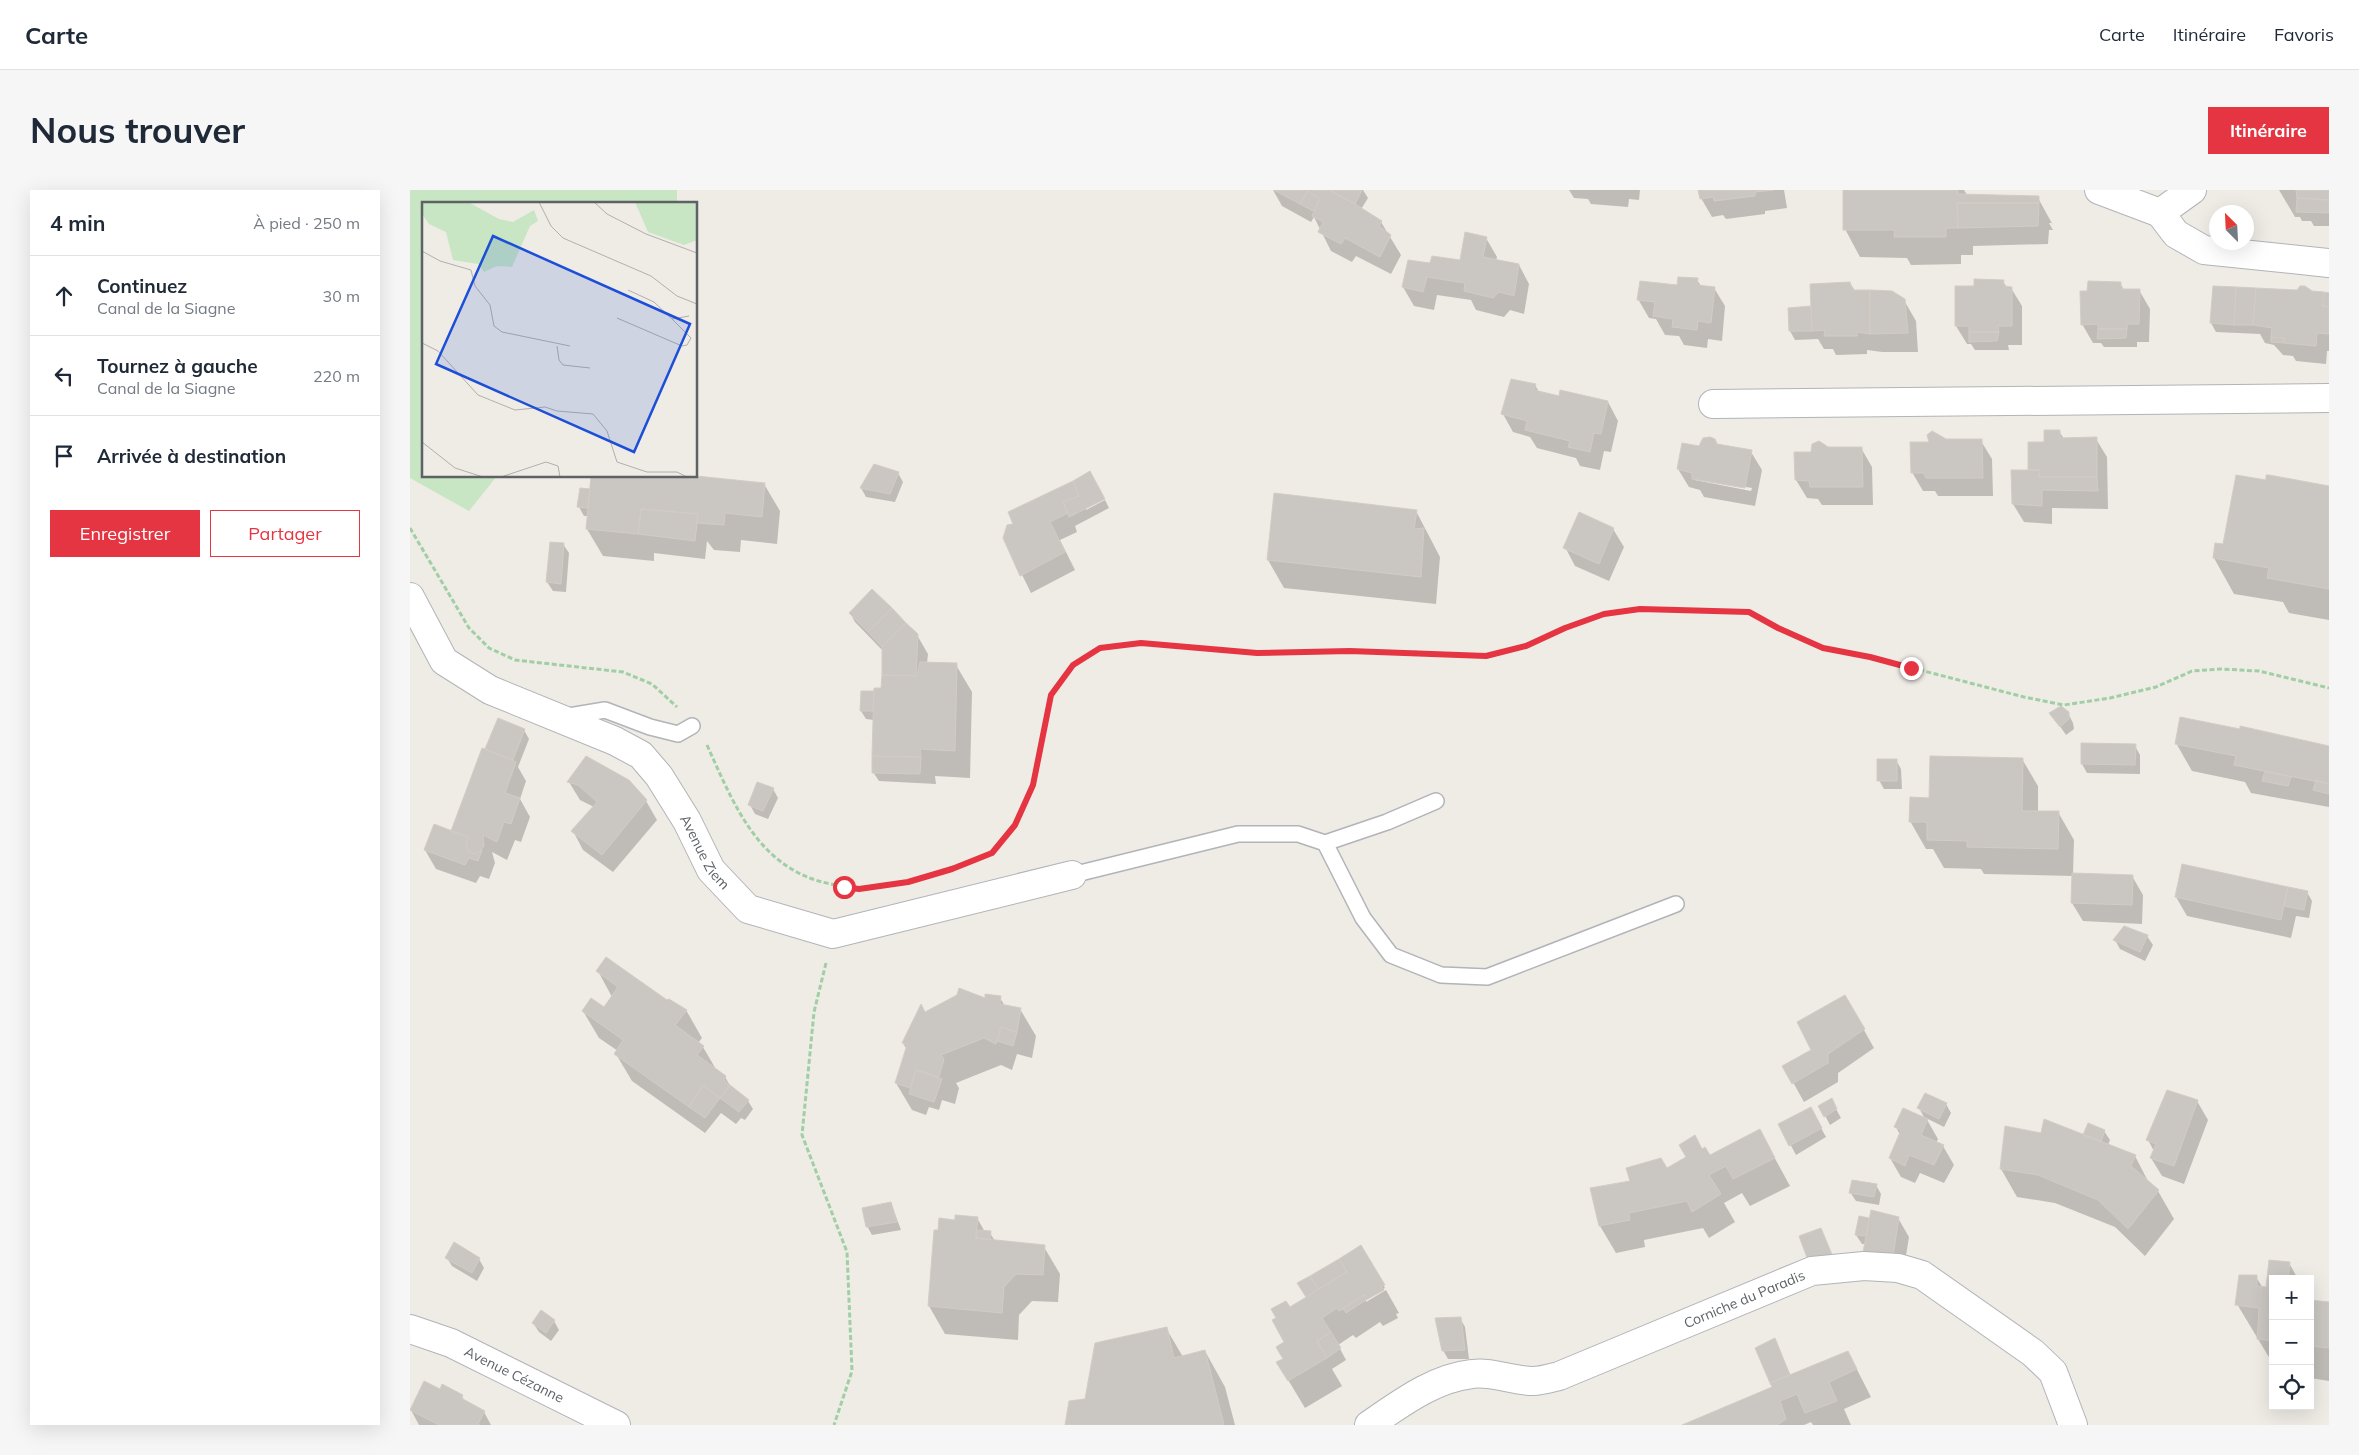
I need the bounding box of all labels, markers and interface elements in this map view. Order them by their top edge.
text: Carte [25,20,88,50]
text: Carte [2099,23,2145,46]
text: Itinéraire [2173,23,2246,46]
text: Favoris [2274,23,2334,46]
button: Itinéraire [2208,107,2329,154]
text: Nous trouver [30,108,245,152]
inset map [422,202,698,478]
north arrow [2209,205,2254,250]
text: 4 min [50,210,105,236]
text: À pied · 250 m [253,213,360,233]
text: Continuez [97,274,187,298]
icon: ahead [50,282,78,310]
text: 30 m [323,286,360,306]
text: Canal de la Siagne [97,298,235,318]
text: Tournez à gauche [97,354,258,378]
icon: left [50,362,78,390]
text: 220 m [313,366,360,386]
text: Canal de la Siagne [97,378,235,398]
icon: arrive [50,442,78,470]
text: Arrivée à destination [97,444,286,468]
button: Enregistrer [50,510,200,557]
button: Partager [210,510,360,557]
route end [1900,657,1923,680]
street label: Avenue Ziem [676,811,734,893]
route start [833,876,856,899]
street label: Corniche du Paradis [1681,1266,1808,1332]
map controls [2269,1275,2314,1410]
button: + [2269,1275,2314,1320]
button: − [2269,1320,2314,1365]
street label: Avenue Cézanne [462,1342,567,1407]
button: locate [2269,1365,2314,1410]

